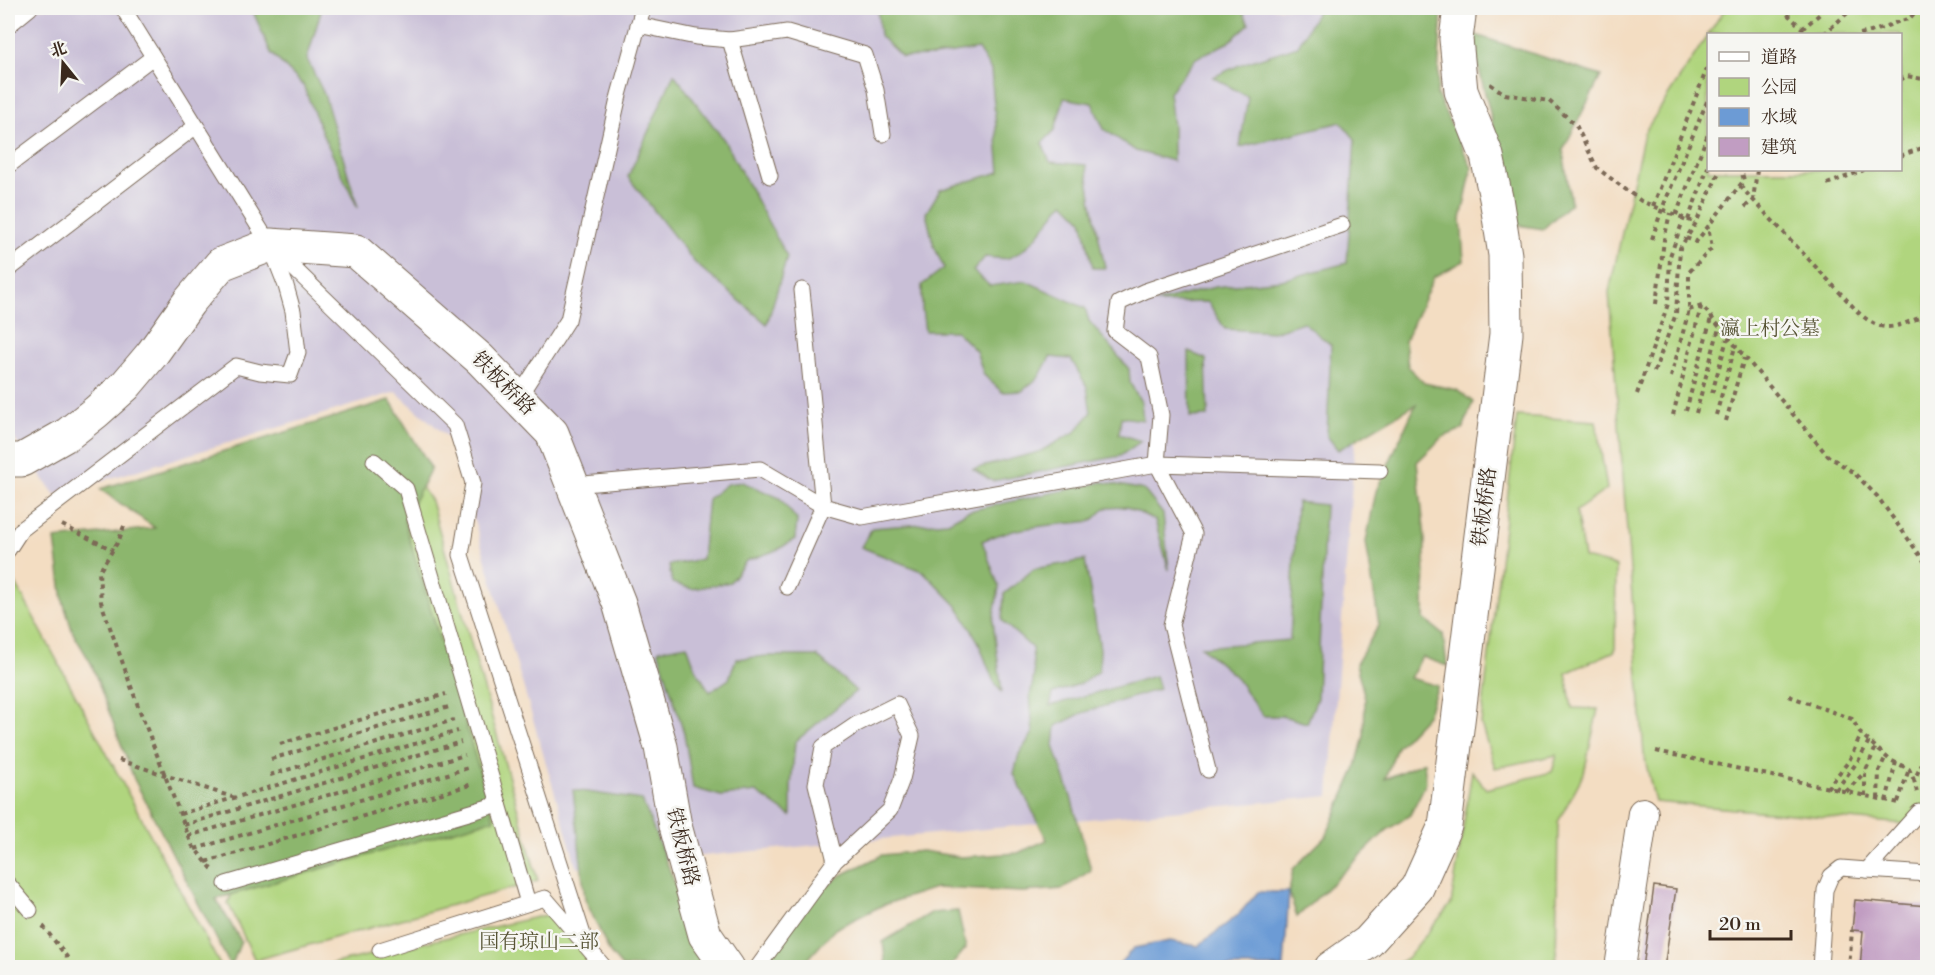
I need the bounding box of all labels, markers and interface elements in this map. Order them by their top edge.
north arrow [33,33,93,93]
legend [1707,33,1902,171]
text: 北 [48,38,69,62]
text: 道路 [1761,46,1797,69]
text: 公园 [1761,76,1797,99]
text: 水域 [1761,106,1797,129]
text: 建筑 [1761,136,1797,159]
park label: 瀛上村公墓 [1720,317,1820,342]
street label: 铁板桥路 [466,347,540,421]
street label: 铁板桥路 [1468,466,1502,548]
street label: 铁板桥路 [660,805,704,889]
scale bar [1710,903,1791,941]
text: 20 m [1719,913,1761,936]
park label: 国有琼山二部 [479,930,599,955]

